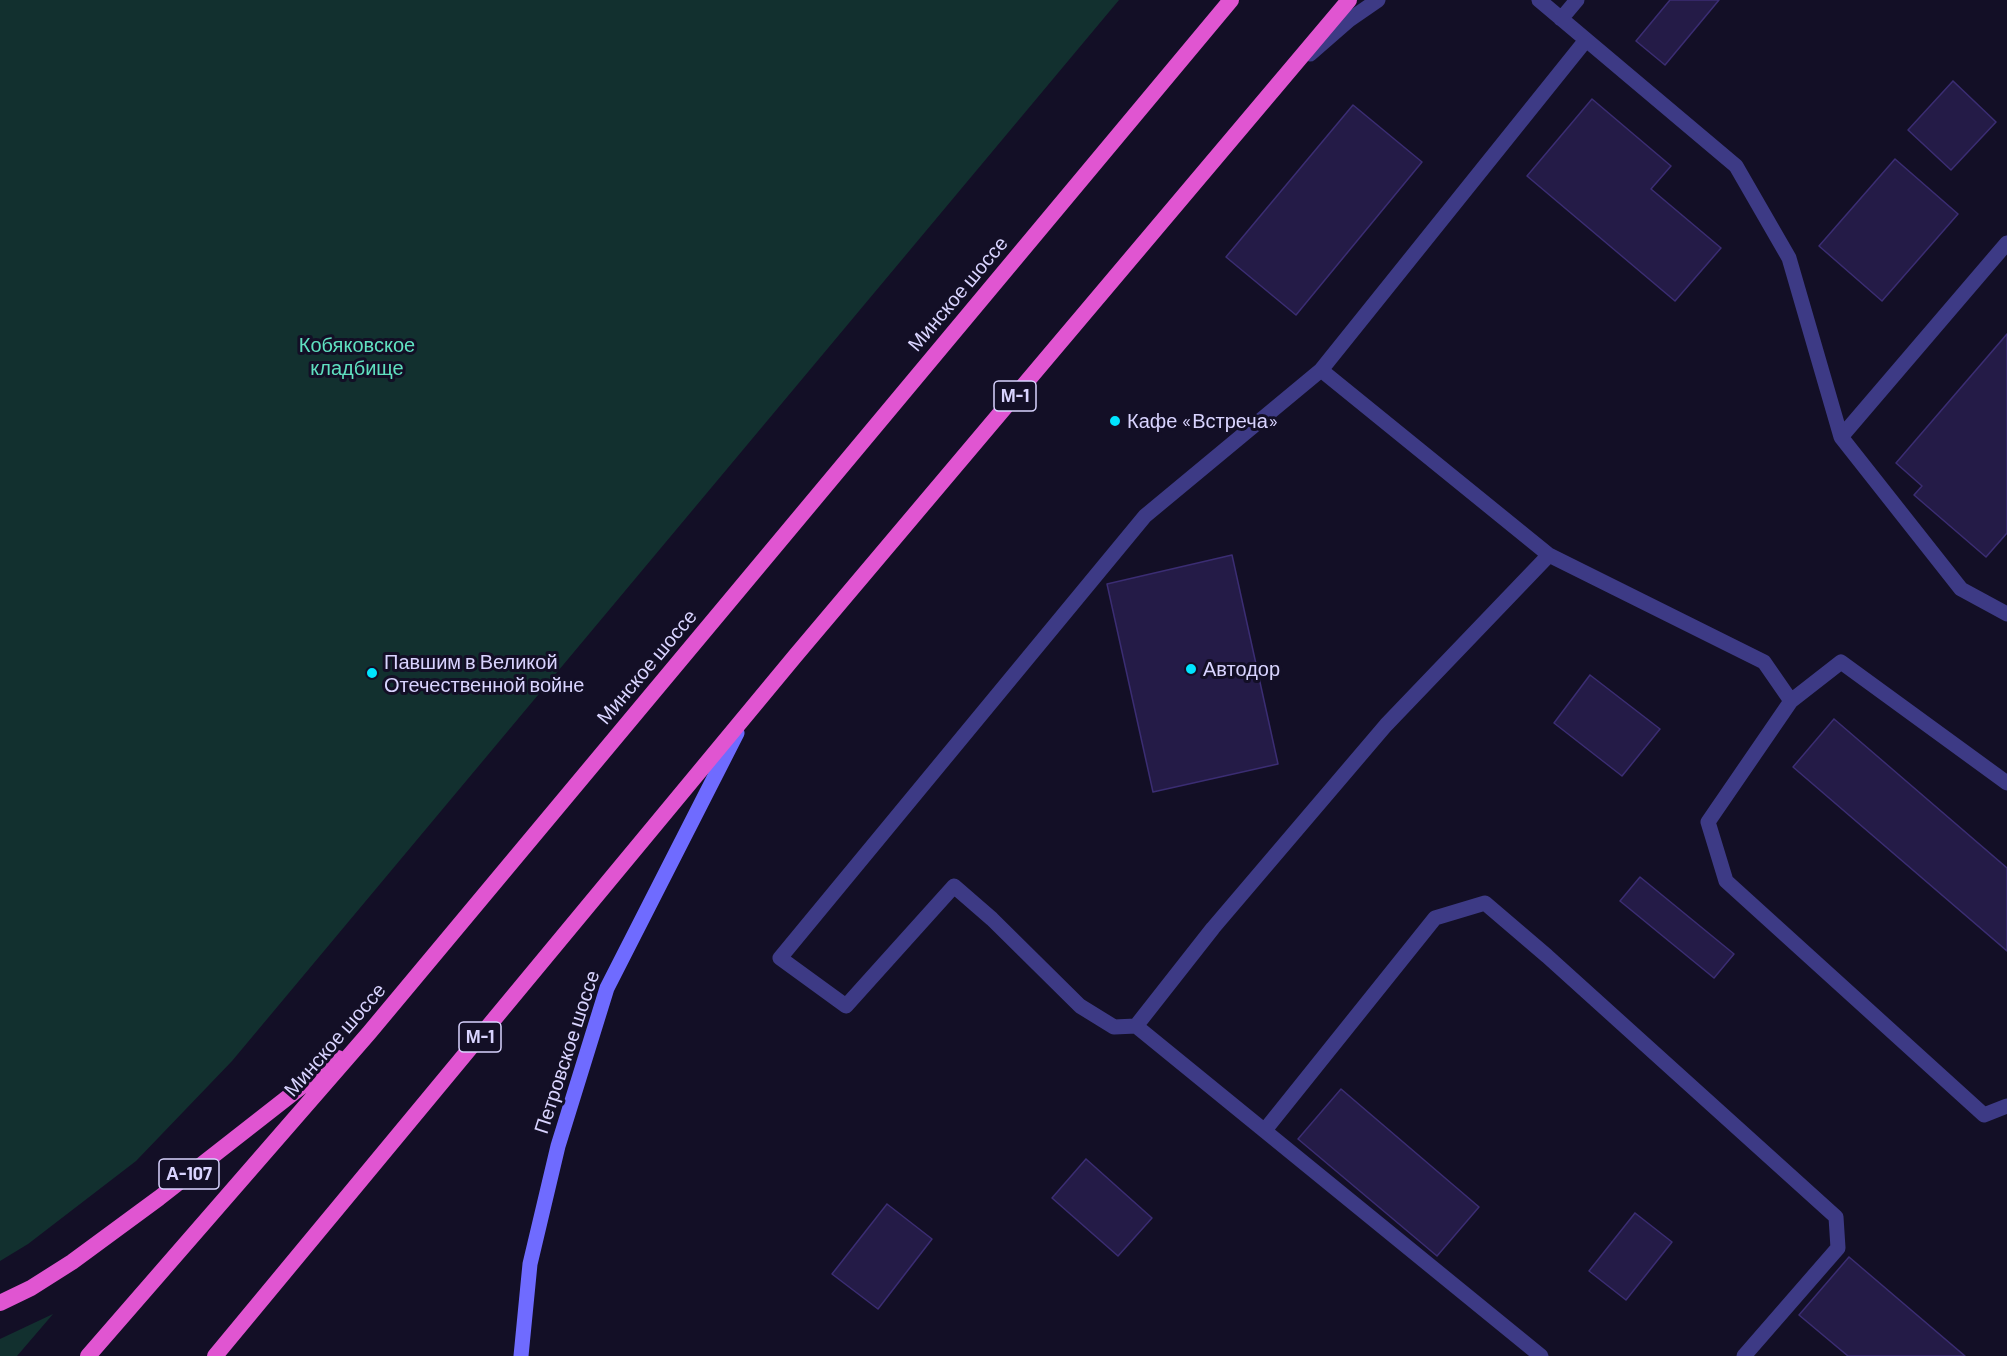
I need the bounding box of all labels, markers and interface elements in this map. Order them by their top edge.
street label: Минское шоссе [903,232,1013,356]
park label: Кобяковское кладбище [299,333,415,380]
road number: М-1 [994,381,1036,411]
place label: Кафе «Встреча» [1127,409,1279,433]
marker: Кафе «Встреча» [1108,414,1122,428]
street label: Минское шоссе [592,605,702,729]
place label: Павшим в Великой Отечественной войне [384,650,584,697]
place label: Автодор [1203,657,1280,681]
marker: Автодор [1184,662,1198,676]
marker: Павшим в Великой Отечественной войне [365,666,379,680]
street label: Петровское шоссе [529,967,605,1137]
street label: Минское шоссе [279,978,391,1102]
road number: М-1 [459,1022,501,1052]
road number: А-107 [159,1159,219,1189]

